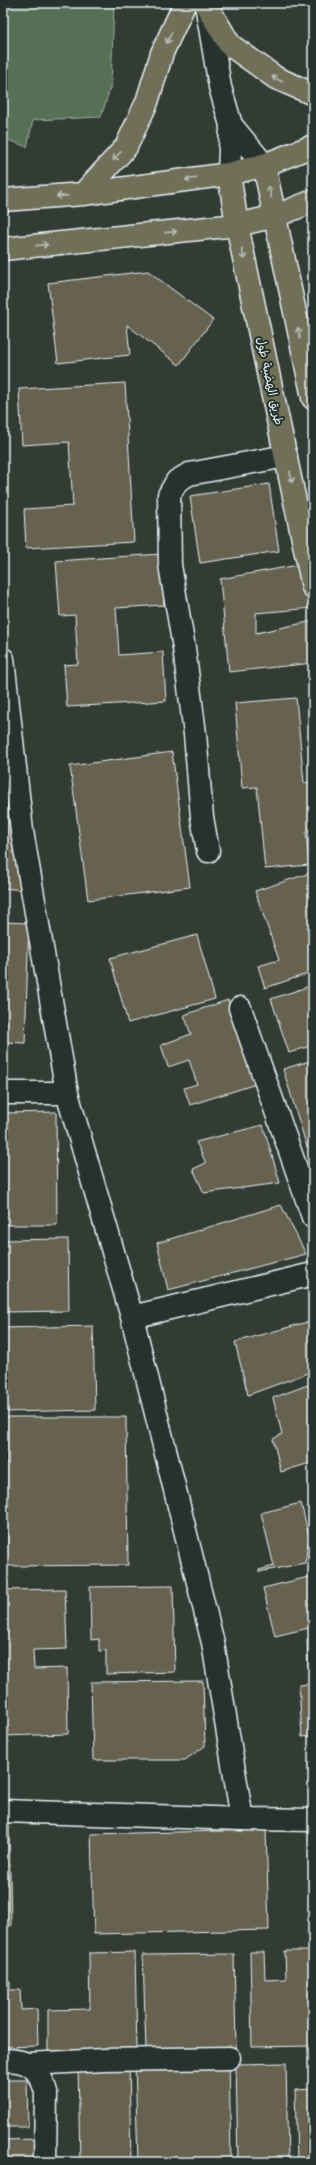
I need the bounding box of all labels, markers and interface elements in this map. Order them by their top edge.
one-way arrow [165,32,172,44]
one-way arrow [272,74,284,82]
one-way arrow [113,151,122,162]
one-way arrow [185,175,198,183]
one-way arrow [266,185,274,198]
one-way arrow [56,192,69,199]
one-way arrow [164,228,177,235]
one-way arrow [35,241,48,248]
one-way arrow [240,247,248,260]
one-way arrow [295,326,303,339]
street label: طريق الهضبة طول [251,335,288,427]
one-way arrow [287,470,295,483]

